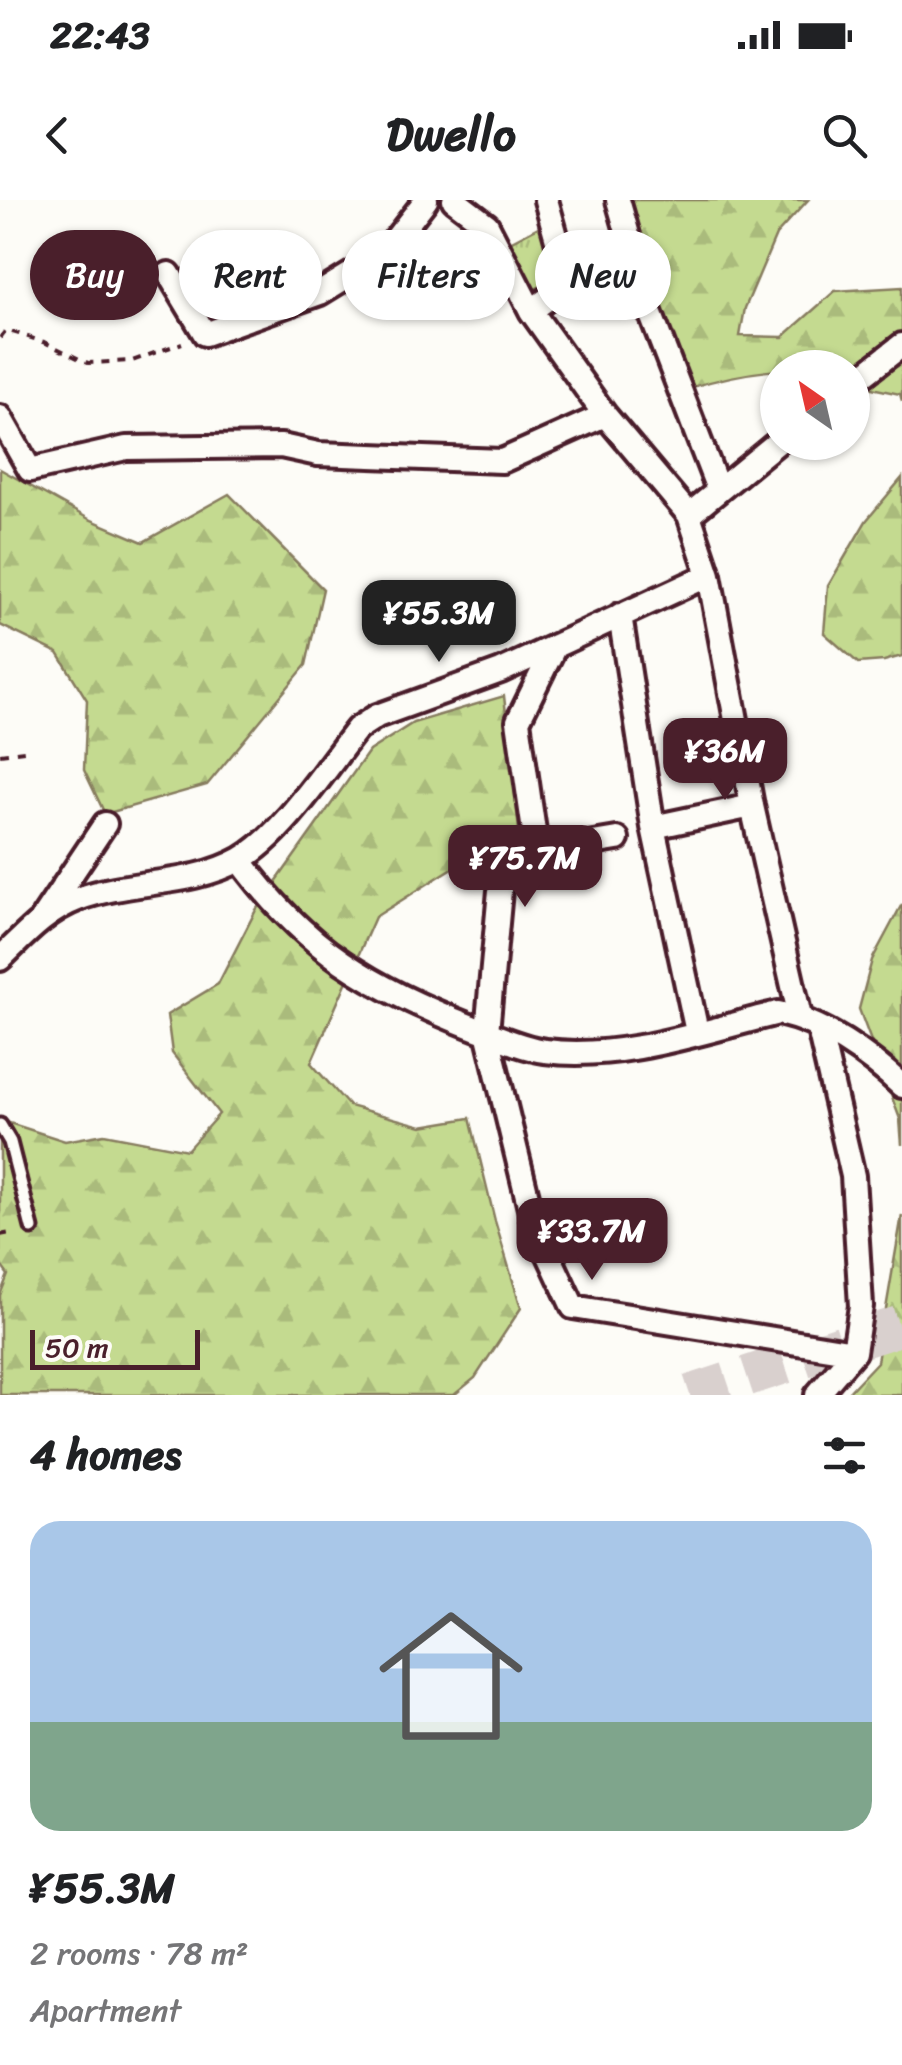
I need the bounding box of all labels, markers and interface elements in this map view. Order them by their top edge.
text: 22:43 [50,2,150,69]
text: Dwello [386,95,516,175]
icon: back [30,108,85,163]
icon: search [817,108,872,163]
chip: Buy [30,230,159,320]
chip: Rent [179,230,322,320]
chip: Filters [342,230,515,320]
chip: New [535,230,671,320]
north arrow [760,350,870,460]
map controls [760,350,870,460]
pin: ¥55.3M [358,580,520,665]
text: ¥55.3M [384,584,494,641]
pin: ¥36M [666,718,784,803]
text: ¥36M [685,722,765,779]
pin: ¥75.7M [444,825,606,910]
text: ¥75.7M [470,829,580,886]
pin: ¥33.7M [511,1198,673,1283]
text: ¥33.7M [539,1202,645,1259]
text: 50 m [45,1323,109,1372]
scale bar [30,1325,200,1370]
text: 4 homes [30,1418,182,1492]
icon: filters [817,1428,872,1483]
icon: home [361,1586,541,1766]
text: ¥55.3M [30,1851,175,1925]
text: 2 rooms · 78 m² [30,1925,248,1982]
text: Apartment [30,1982,181,2039]

